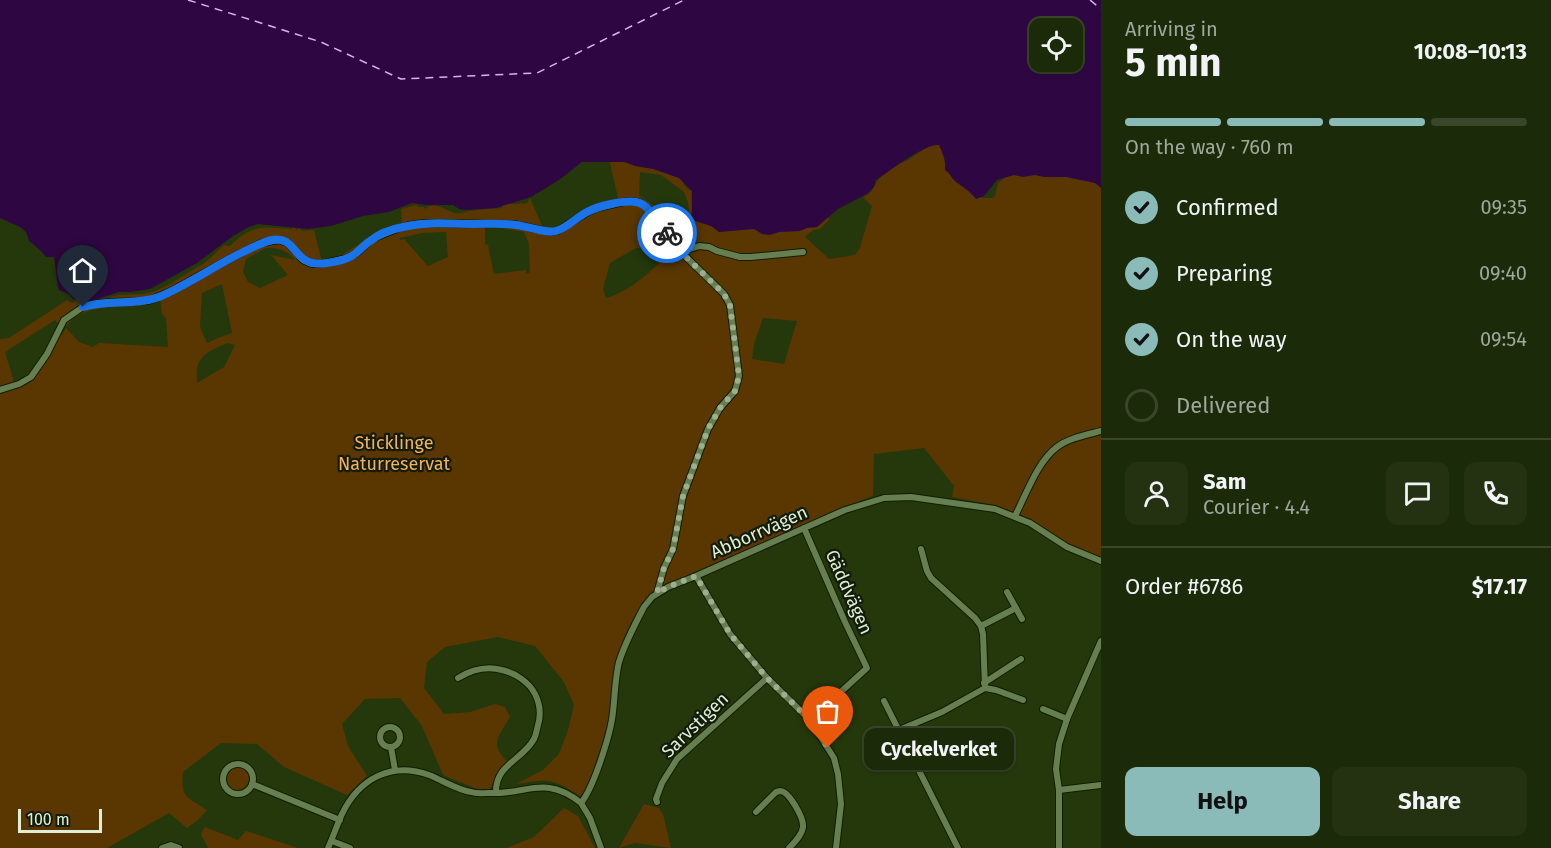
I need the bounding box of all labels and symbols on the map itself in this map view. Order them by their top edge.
courier [637,203,697,263]
pin [57,245,108,307]
park label: Sticklinge Naturreservat [338,432,451,475]
street label: Abborrvägen [707,501,811,563]
street label: Gäddvägen [821,546,877,638]
pin [802,686,853,748]
street label: Sarvstigen [657,688,733,762]
callout: Cyckelverket [864,727,1014,769]
scale bar [18,806,102,834]

